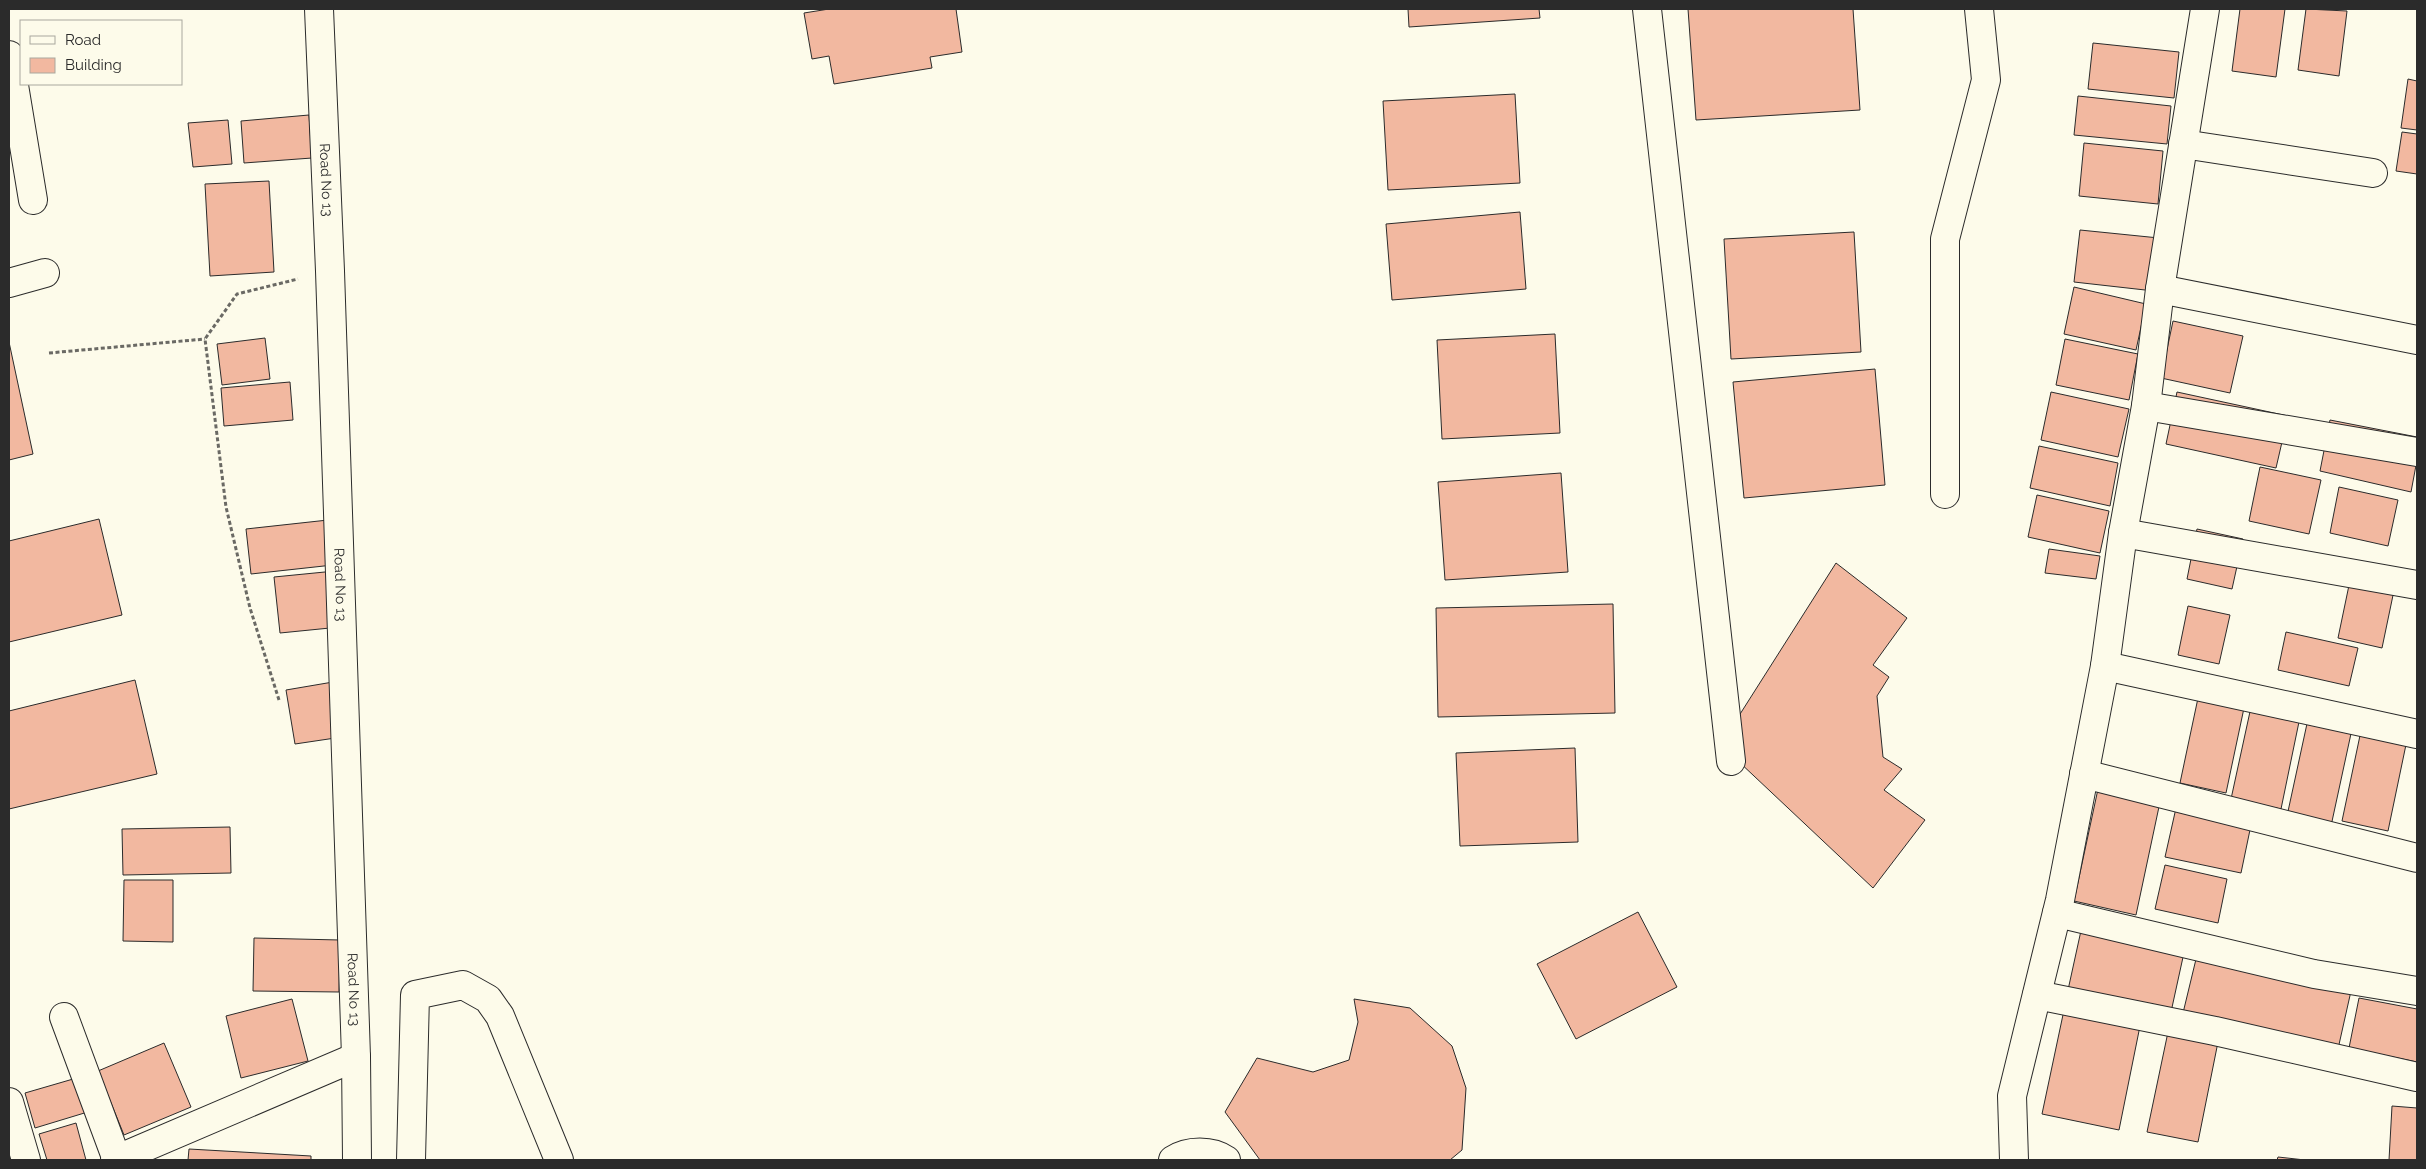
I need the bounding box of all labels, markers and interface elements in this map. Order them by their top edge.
legend [20,20,182,85]
text: Road [65,31,101,49]
text: Building [65,56,122,74]
street label: Road No 13 [317,143,336,217]
street label: Road No 13 [331,548,350,621]
street label: Road No 13 [345,952,363,1026]

